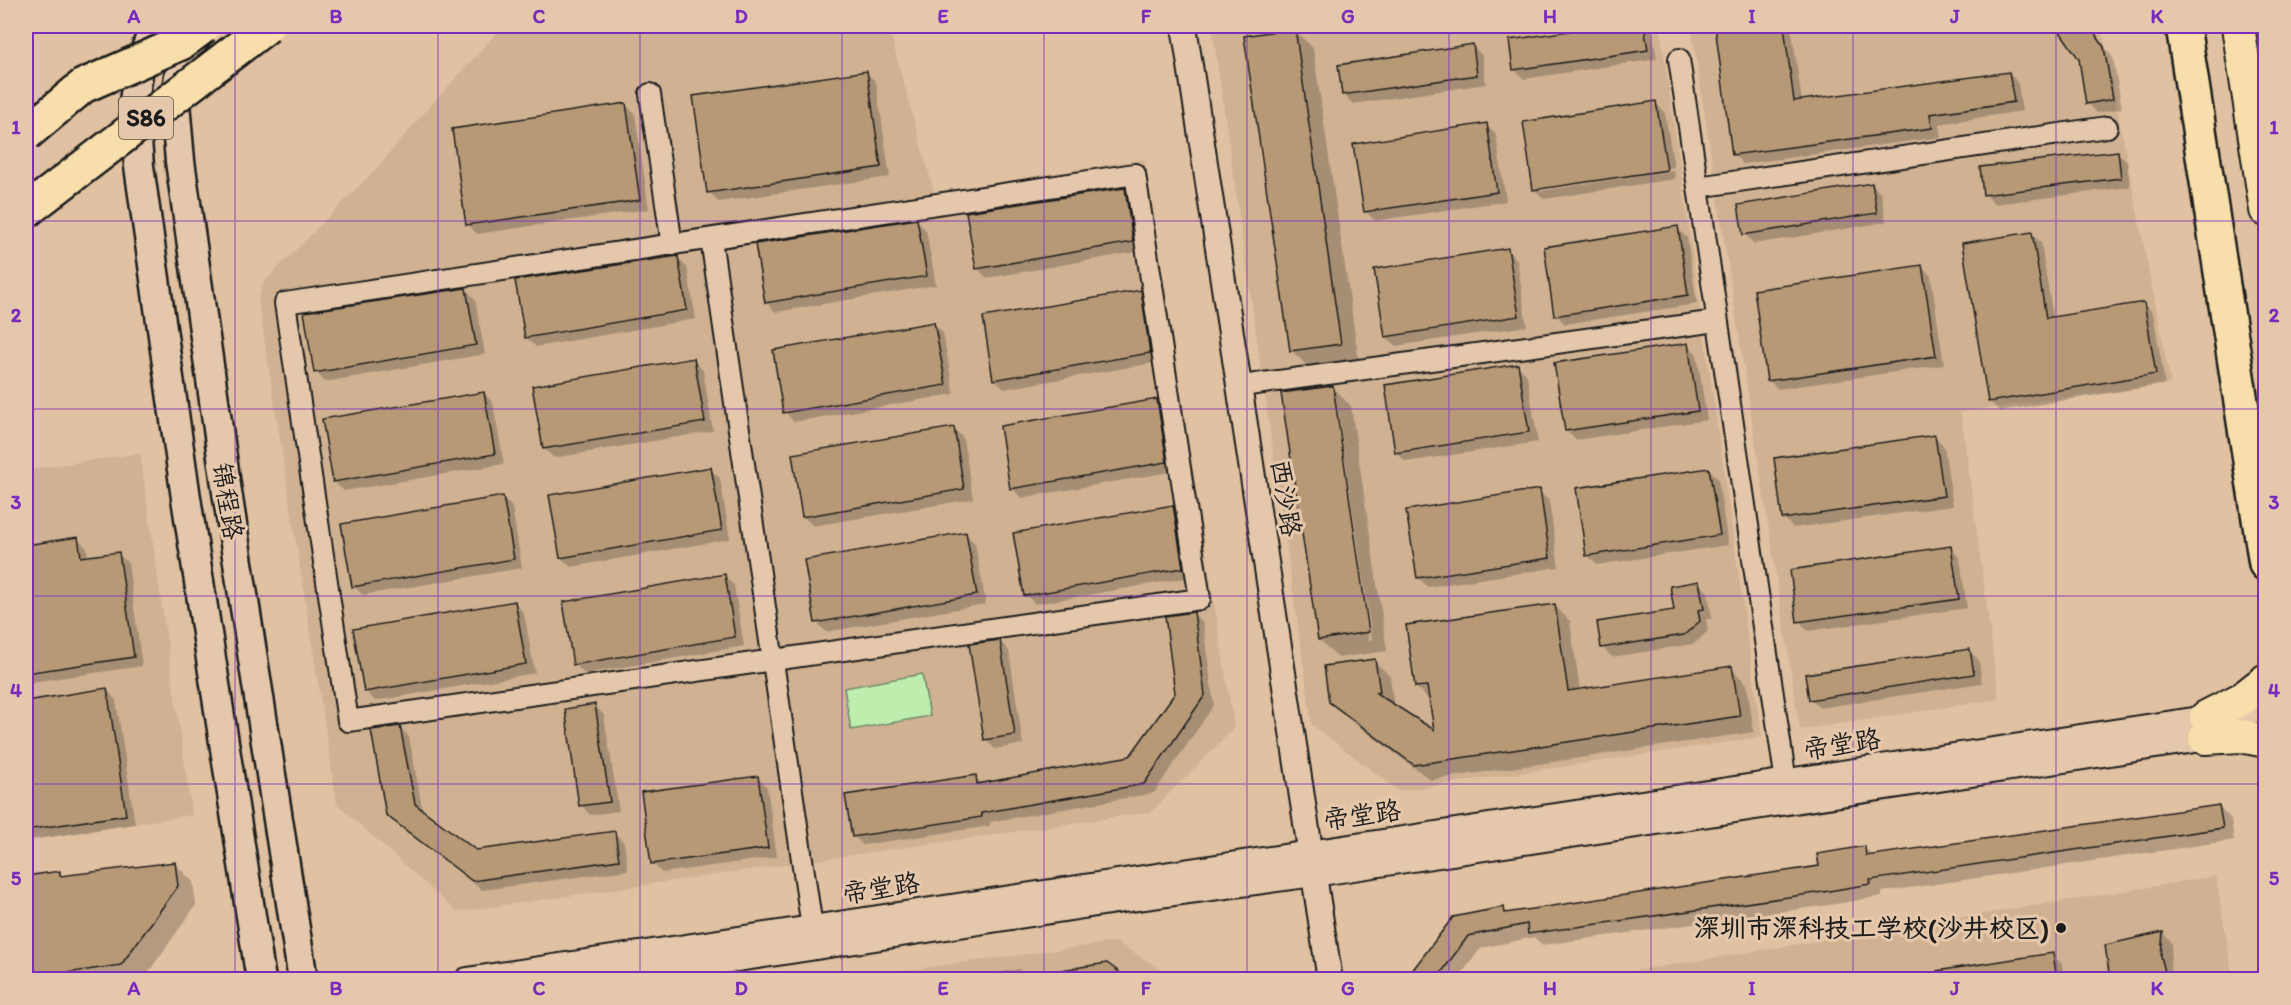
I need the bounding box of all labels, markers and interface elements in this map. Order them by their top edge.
text: A [127,4,141,28]
text: B [330,4,343,28]
text: C [533,4,546,28]
text: D [734,4,748,28]
text: E [937,4,949,28]
text: F [1141,4,1152,28]
text: G [1341,4,1355,28]
text: H [1543,4,1557,28]
text: I [1748,4,1756,28]
text: J [1949,4,1960,28]
text: K [2151,4,2165,28]
road number: S86 [119,97,173,139]
text: 1 [11,115,21,139]
text: 1 [2269,115,2279,139]
text: 2 [11,303,22,327]
text: 2 [2269,303,2280,327]
street label: 西沙路 [1264,457,1308,539]
street label: 锦程路 [206,460,250,542]
text: 3 [11,490,22,514]
text: 3 [2269,490,2280,514]
text: 4 [10,678,22,702]
text: 4 [2268,678,2280,702]
street label: 帝堂路 [1801,722,1883,766]
street label: 帝堂路 [1321,794,1403,836]
text: 5 [11,866,22,890]
street label: 帝堂路 [840,866,922,910]
text: 5 [2269,866,2280,890]
place label: 深圳市深科技工学校(沙井校区) [1694,912,2049,944]
marker: 深圳市深科技工学校(沙井校区) [2054,921,2068,935]
text: A [127,976,141,1000]
text: B [330,976,343,1000]
text: C [533,976,546,1000]
text: D [734,976,748,1000]
text: E [937,976,949,1000]
text: F [1141,976,1152,1000]
text: G [1341,976,1355,1000]
text: H [1543,976,1557,1000]
text: I [1748,976,1756,1000]
text: J [1949,976,1960,1000]
text: K [2151,976,2165,1000]

